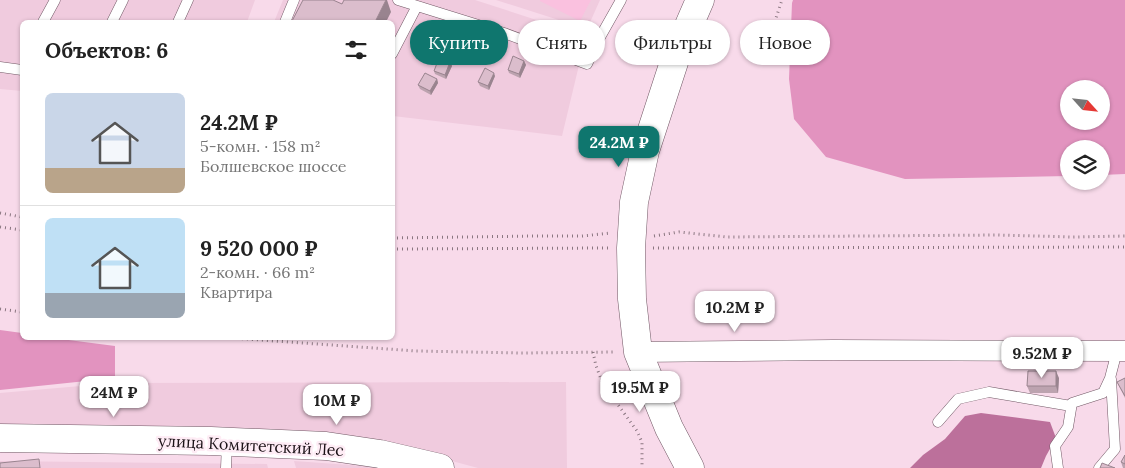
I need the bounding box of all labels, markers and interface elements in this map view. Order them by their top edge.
chip: Купить [410,20,508,65]
chip: Снять [518,20,605,65]
chip: Фильтры [615,20,730,65]
chip: Новое [740,20,830,65]
icon: filters [342,36,370,64]
text: Объектов: 6 [45,37,168,64]
north arrow [1060,80,1110,130]
map controls [1060,80,1110,190]
text: 24.2M ₽ [200,109,278,136]
icon: home [85,113,145,173]
pin: 24.2M ₽ [573,126,665,168]
text: 24.2M ₽ [589,132,649,152]
text: 5-комн. · 158 m² [200,136,321,156]
button: layers [1060,140,1110,190]
text: Болшевское шоссе [200,156,346,176]
text: 9 520 000 ₽ [200,235,318,262]
icon: home [85,238,145,298]
text: 2-комн. · 66 m² [200,262,315,282]
text: Квартира [200,282,273,302]
pin: 10.2M ₽ [689,290,781,333]
text: 10.2M ₽ [706,297,764,317]
pin: 9.52M ₽ [996,336,1088,379]
text: 9.52M ₽ [1012,343,1072,363]
pin: 19.5M ₽ [594,370,686,413]
pin: 24M ₽ [79,376,149,418]
text: 19.5M ₽ [611,377,669,397]
text: 24M ₽ [91,382,137,402]
pin: 10M ₽ [302,384,372,426]
text: 10M ₽ [314,390,360,410]
street label: улица Комитетский Лес [158,430,344,460]

